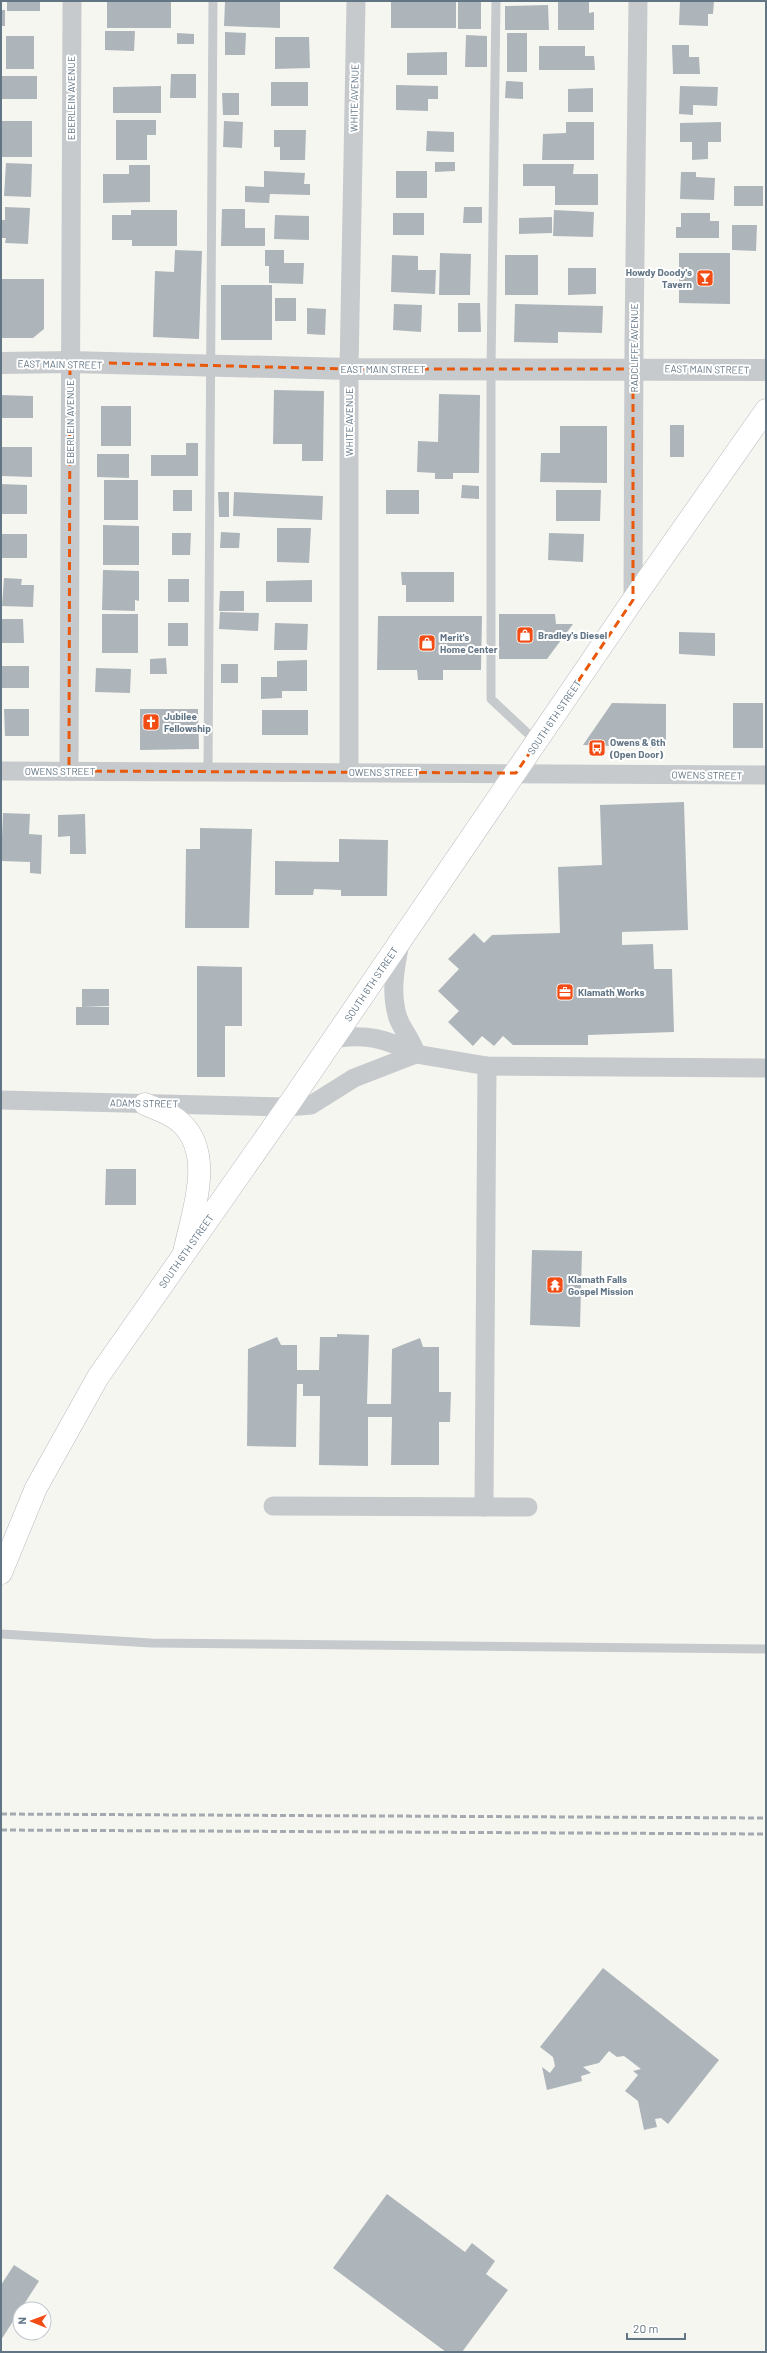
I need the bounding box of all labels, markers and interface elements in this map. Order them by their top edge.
street label: EBERLEIN AVENUE [65,56,77,140]
street label: WHITE AVENUE [347,64,361,132]
place label: Howdy Doody's Tavern [626,266,692,290]
bar icon: Howdy Doody's Tavern [695,268,715,288]
street label: RADCLIFFE AVENUE [628,303,640,393]
street label: EAST MAIN STREET [17,357,103,371]
street label: EAST MAIN STREET [664,362,750,376]
street label: EAST MAIN STREET [341,363,426,375]
street label: EBERLEIN AVENUE [64,380,76,464]
street label: WHITE AVENUE [343,388,355,456]
shop icon: Bradley's Diesel [515,625,535,645]
place label: Bradley's Diesel [538,629,607,641]
place label: Merit's Home Center [440,631,498,655]
shop icon: Merit's Home Center [417,633,437,653]
street label: SOUTH 6TH STREET [525,677,584,757]
place label: Jubilee Fellowship [164,710,211,734]
church icon: Jubilee Fellowship [141,712,161,732]
place label: Owens & 6th (Open Door) [609,736,665,760]
bus stop icon: Owens & 6th (Open Door) [587,738,607,758]
street label: OWENS STREET [25,765,96,777]
street label: OWENS STREET [349,766,420,778]
street label: OWENS STREET [672,768,743,782]
street label: SOUTH 6TH STREET [342,944,401,1024]
office icon: Klamath Works [555,982,575,1002]
place label: Klamath Works [578,986,645,998]
street label: ADAMS STREET [110,1096,179,1110]
street label: SOUTH 6TH STREET [156,1212,216,1290]
place label: Klamath Falls Gospel Mission [568,1273,634,1297]
temple icon: Klamath Falls Gospel Mission [545,1275,565,1295]
north arrow [12,2301,52,2341]
scale bar [627,2315,685,2341]
text: N [15,2317,28,2325]
text: 20 m [633,2321,659,2335]

